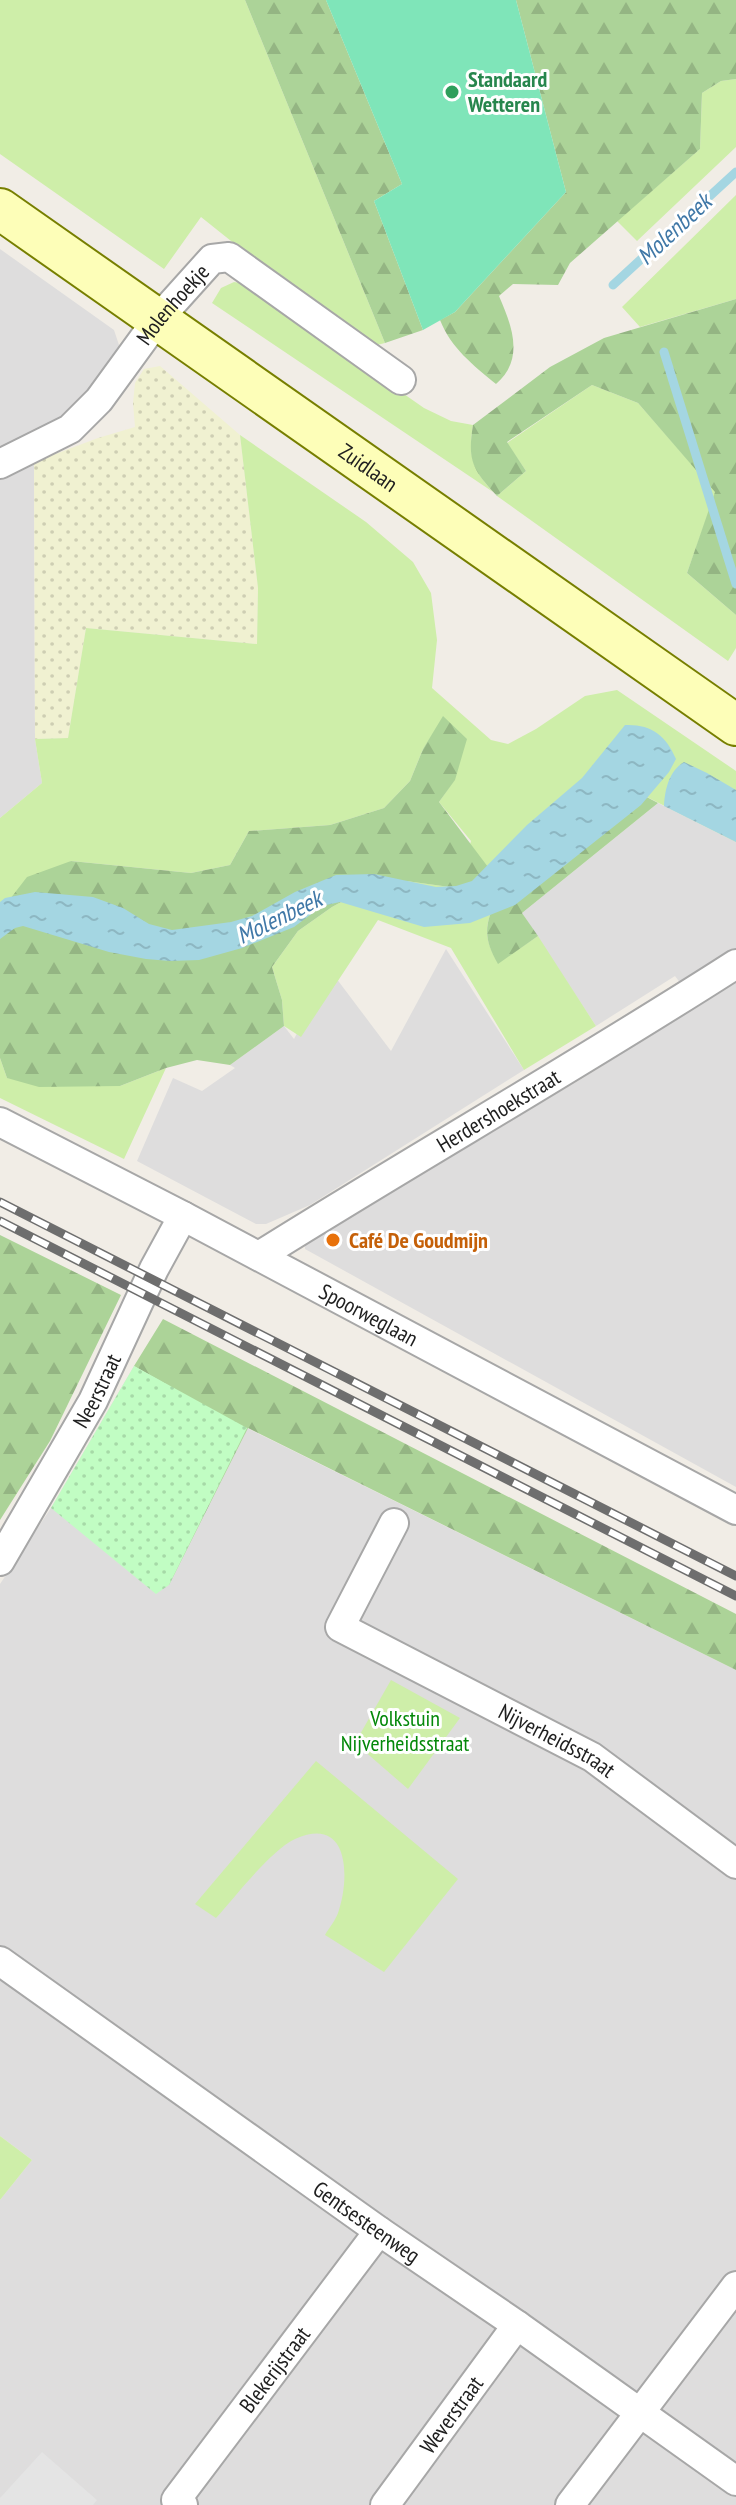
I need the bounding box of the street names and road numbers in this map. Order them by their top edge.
street label: Molenhoekje [130,258,215,350]
street label: Zuidlaan [334,437,403,498]
street label: Herdershoekstraat [431,1063,565,1158]
street label: Spoorweglaan [315,1277,423,1352]
street label: Neerstraat [67,1349,127,1433]
street label: Nijverheidsstraat [494,1697,621,1784]
street label: Gentsesteenweg [308,2175,426,2269]
street label: Blekerijstraat [233,2321,316,2418]
street label: Weverstraat [413,2370,489,2459]

